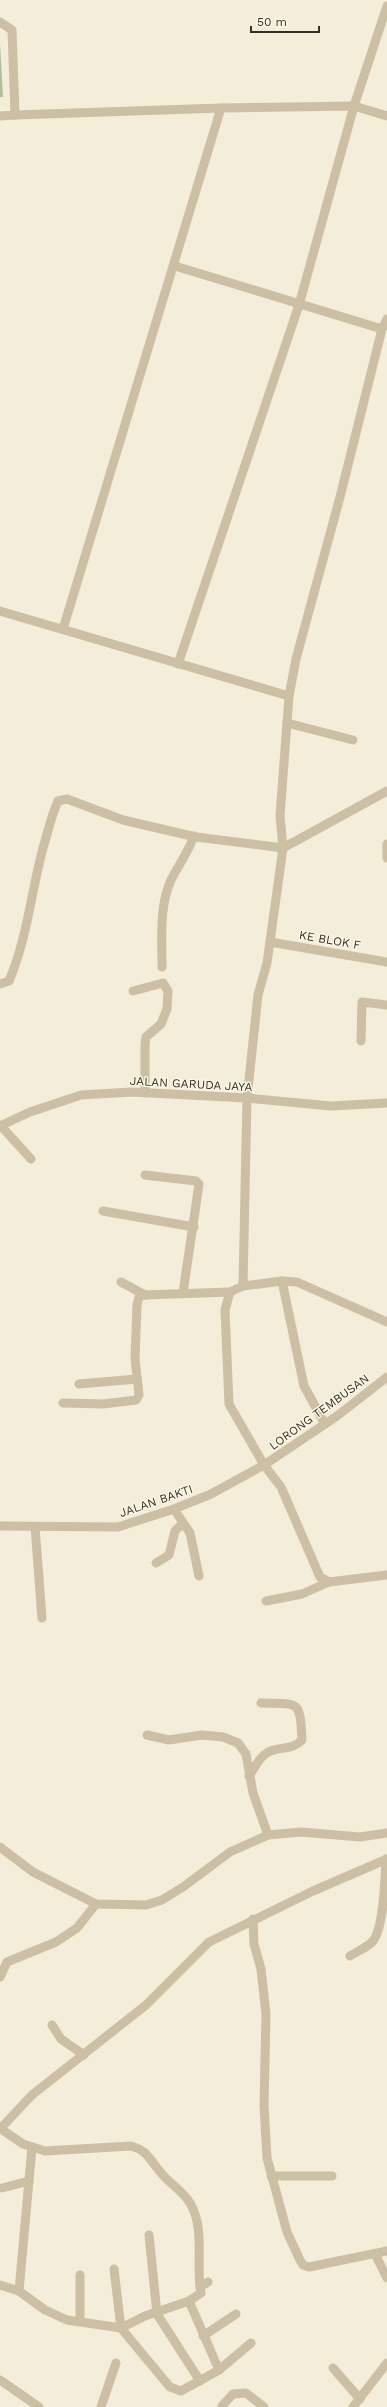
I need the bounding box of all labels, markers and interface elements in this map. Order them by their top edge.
scale bar [251,8,319,34]
text: 50 m [257,15,287,29]
street label: KE BLOK F [298,928,362,952]
street label: JALAN GARUDA JAYA [129,1074,253,1094]
street label: LORONG TEMBUSAN [266,1371,372,1453]
street label: JALAN BAKTI [117,1482,195,1520]

